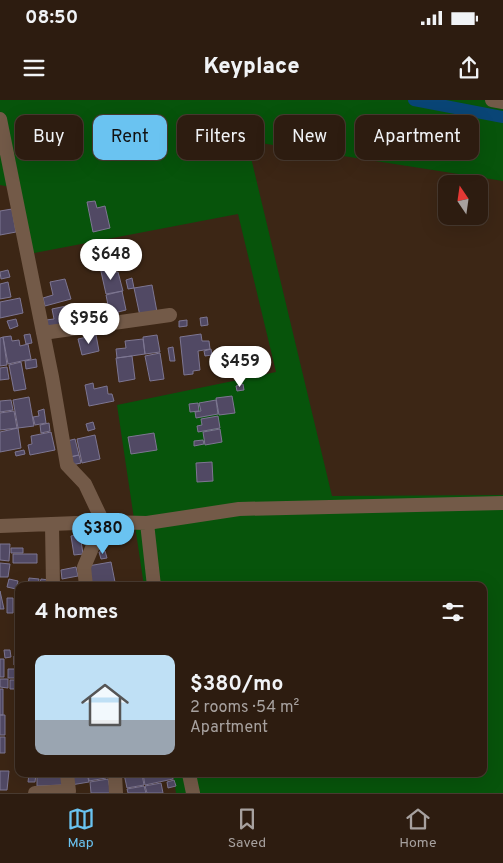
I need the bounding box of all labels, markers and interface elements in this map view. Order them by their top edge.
text: 08:50 [25,6,78,30]
icon: menu [20,54,48,82]
text: Keyplace [203,54,300,81]
icon: share [455,54,483,82]
chip: Buy [15,115,83,160]
chip: Rent [93,115,167,160]
chip: Filters [177,115,264,160]
chip: New [274,115,345,160]
chip: Apartment [355,115,479,160]
north arrow [438,175,488,225]
map controls [438,175,488,225]
pin: $648 [81,238,141,281]
text: $648 [91,245,131,265]
pin: $956 [59,302,119,345]
text: $956 [69,309,109,329]
pin: $459 [210,346,270,388]
text: $459 [220,352,260,372]
pin: $380 [73,512,133,555]
text: $380 [83,519,123,539]
icon: filters [439,598,467,626]
text: 4 homes [35,599,118,626]
text: $380/mo [190,671,283,698]
icon: home [75,675,135,735]
text: 2 rooms · 54 m² [190,698,299,718]
text: Apartment [190,718,268,738]
tab: Map [67,805,95,852]
tab: Saved [228,805,266,852]
tab: Home [399,805,436,852]

